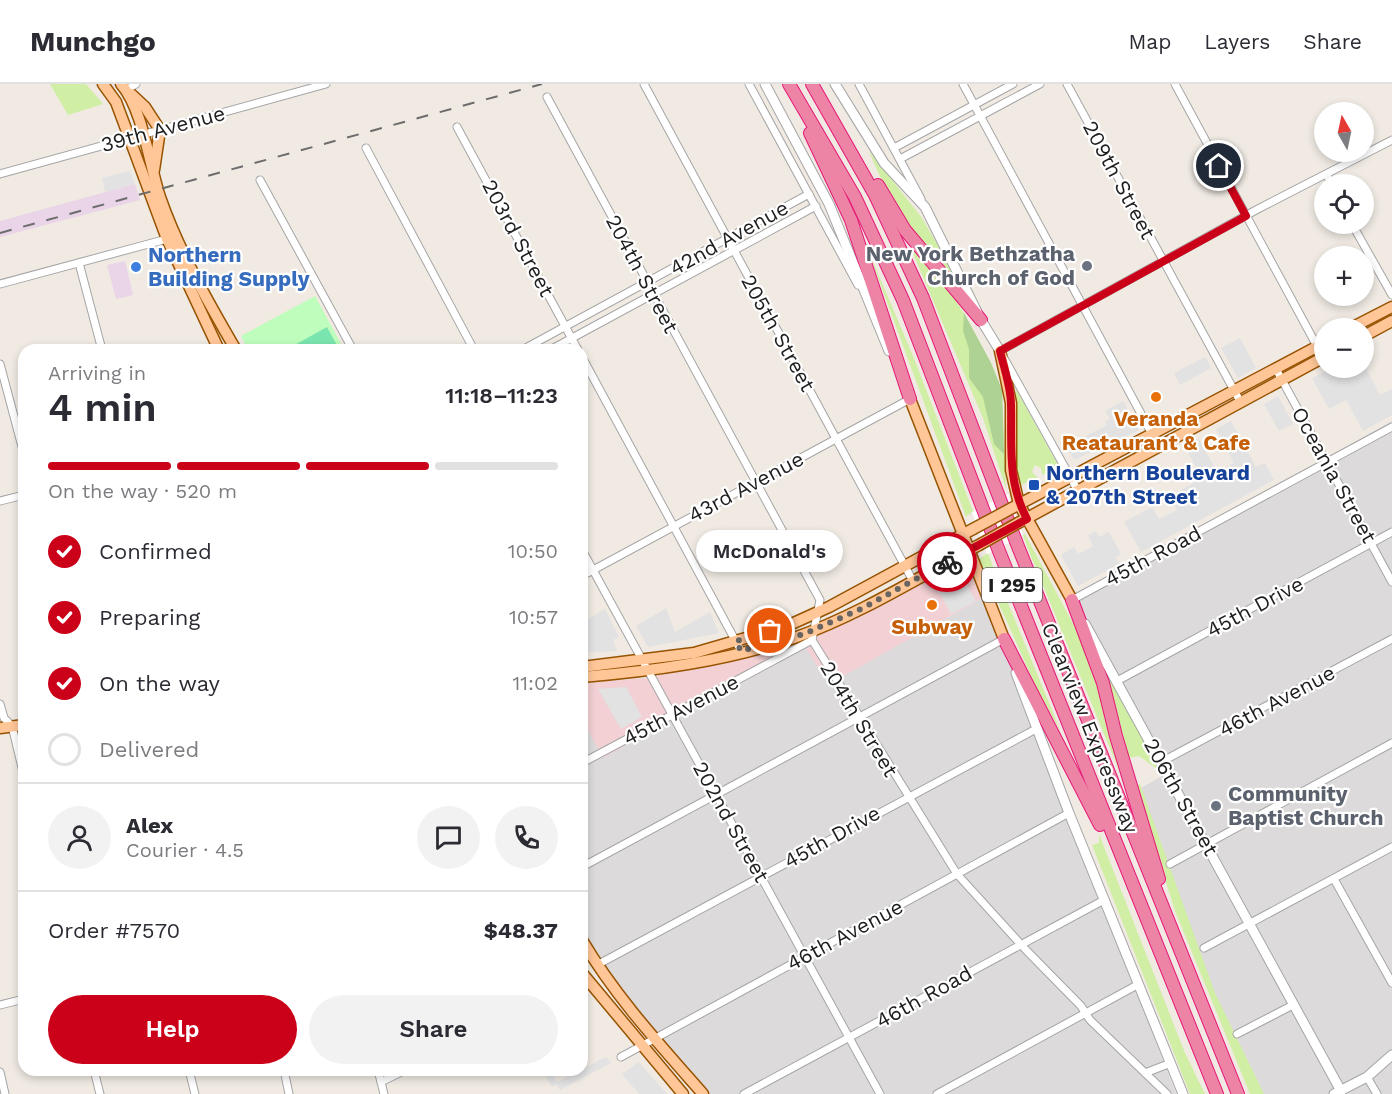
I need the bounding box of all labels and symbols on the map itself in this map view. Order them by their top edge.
street label: 39th Avenue [98,100,228,157]
north arrow [1314,102,1374,162]
street label: 209th Street [1078,116,1161,243]
pin [1193,140,1244,191]
street label: 203rd Street [477,175,560,301]
street label: 42nd Avenue [665,195,792,280]
street label: 204th Street [601,210,684,337]
place label: New York Bethzatha Church of God [866,241,1076,290]
place label: Northern Building Supply [148,242,310,291]
marker: New York Bethzatha Church of God [1080,259,1094,273]
marker: Northern Building Supply [129,260,143,274]
street label: 205th Street [736,270,821,396]
marker: Veranda Reataurant & Cafe [1149,390,1163,404]
street label: Oceania Street [1287,402,1382,547]
place label: Veranda Reataurant & Cafe [1062,406,1250,455]
street label: 43rd Avenue [684,446,808,527]
place label: Northern Boulevard & 207th Street [1046,460,1250,509]
marker: Northern Boulevard & 207th Street [1027,478,1041,492]
street label: 45th Road [1100,520,1205,591]
callout: McDonald's [696,529,844,571]
courier [917,532,977,592]
road number: I 295 [982,568,1042,602]
street label: 45th Drive [1202,571,1308,643]
marker: Subway [925,598,939,612]
pin [744,605,795,656]
place label: Subway [891,614,973,639]
street label: Clearview Expressway [1037,619,1144,837]
street label: 204th Street [815,656,904,781]
street label: 46th Avenue [1214,659,1339,742]
street label: 45th Avenue [619,669,743,751]
street label: 206th Street [1139,734,1224,860]
street label: 202nd Street [688,757,775,887]
place label: Community Baptist Church [1228,781,1383,830]
marker: Community Baptist Church [1209,799,1223,813]
street label: 45th Drive [779,800,884,873]
street label: 46th Avenue [782,893,907,976]
street label: 46th Road [871,960,976,1033]

